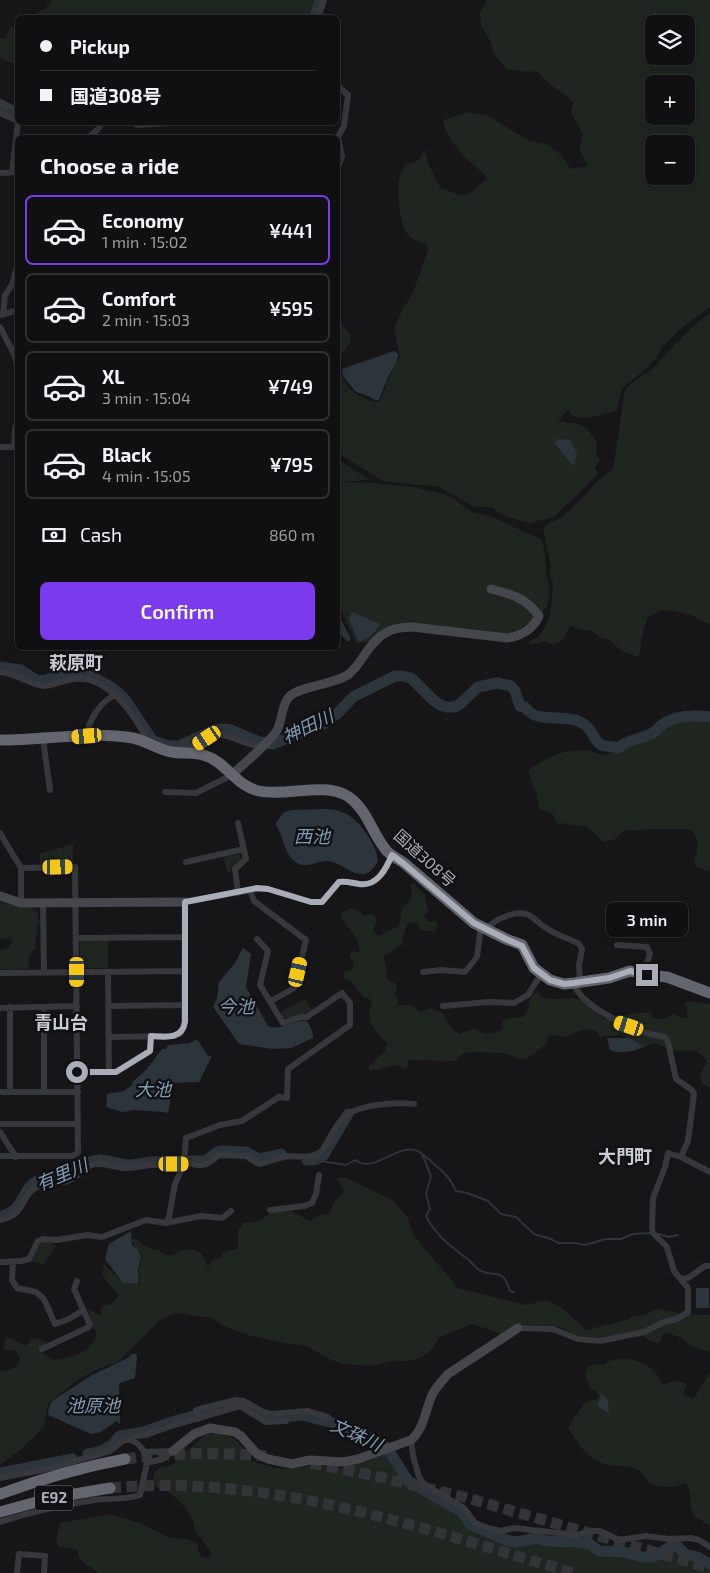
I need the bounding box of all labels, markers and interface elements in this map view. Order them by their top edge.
map controls [645,15,695,185]
button: layers [645,15,695,65]
text: Pickup [70,35,130,58]
button: + [645,75,695,125]
text: 国道308号 [70,84,162,107]
button: − [645,135,695,185]
text: Choose a ride [40,152,179,178]
icon: car [42,208,87,253]
text: Economy [102,209,184,232]
text: ¥441 [269,219,313,242]
text: 1 min · 15:02 [102,232,188,251]
icon: car [42,286,87,331]
text: Comfort [102,287,176,310]
text: ¥595 [269,297,313,320]
text: 2 min · 15:03 [102,310,190,329]
icon: car [42,364,87,409]
text: XL [102,365,124,388]
text: ¥749 [268,375,313,398]
text: 3 min · 15:04 [102,388,191,407]
icon: car [42,442,87,487]
text: Black [102,443,152,466]
text: ¥795 [269,453,313,476]
text: 4 min · 15:05 [102,466,191,485]
icon: cash [40,521,68,549]
text: Cash [80,523,122,546]
text: 860 m [269,525,315,544]
button: Confirm [40,582,315,640]
district label: 萩原町 [49,651,103,673]
water label: 神田川 [278,704,338,748]
car [190,723,223,753]
car [71,727,102,745]
water label: 西池 [294,825,332,847]
street label: 国道308号 [391,825,460,890]
car [42,859,73,875]
callout: 3 min [606,902,688,938]
text: 3 min [627,910,667,929]
car [287,956,308,988]
car [69,957,84,987]
route end [636,964,658,986]
water label: 今池 [218,995,256,1017]
district label: 青山台 [34,1011,88,1033]
car [612,1014,645,1038]
route start [66,1061,88,1083]
water label: 大池 [135,1078,173,1100]
district label: 大門町 [598,1145,652,1167]
water label: 有里川 [32,1153,93,1195]
car [159,1157,189,1172]
water label: 池原池 [66,1394,122,1416]
water label: 文珠川 [327,1413,387,1456]
road number: E92 [35,1486,73,1510]

